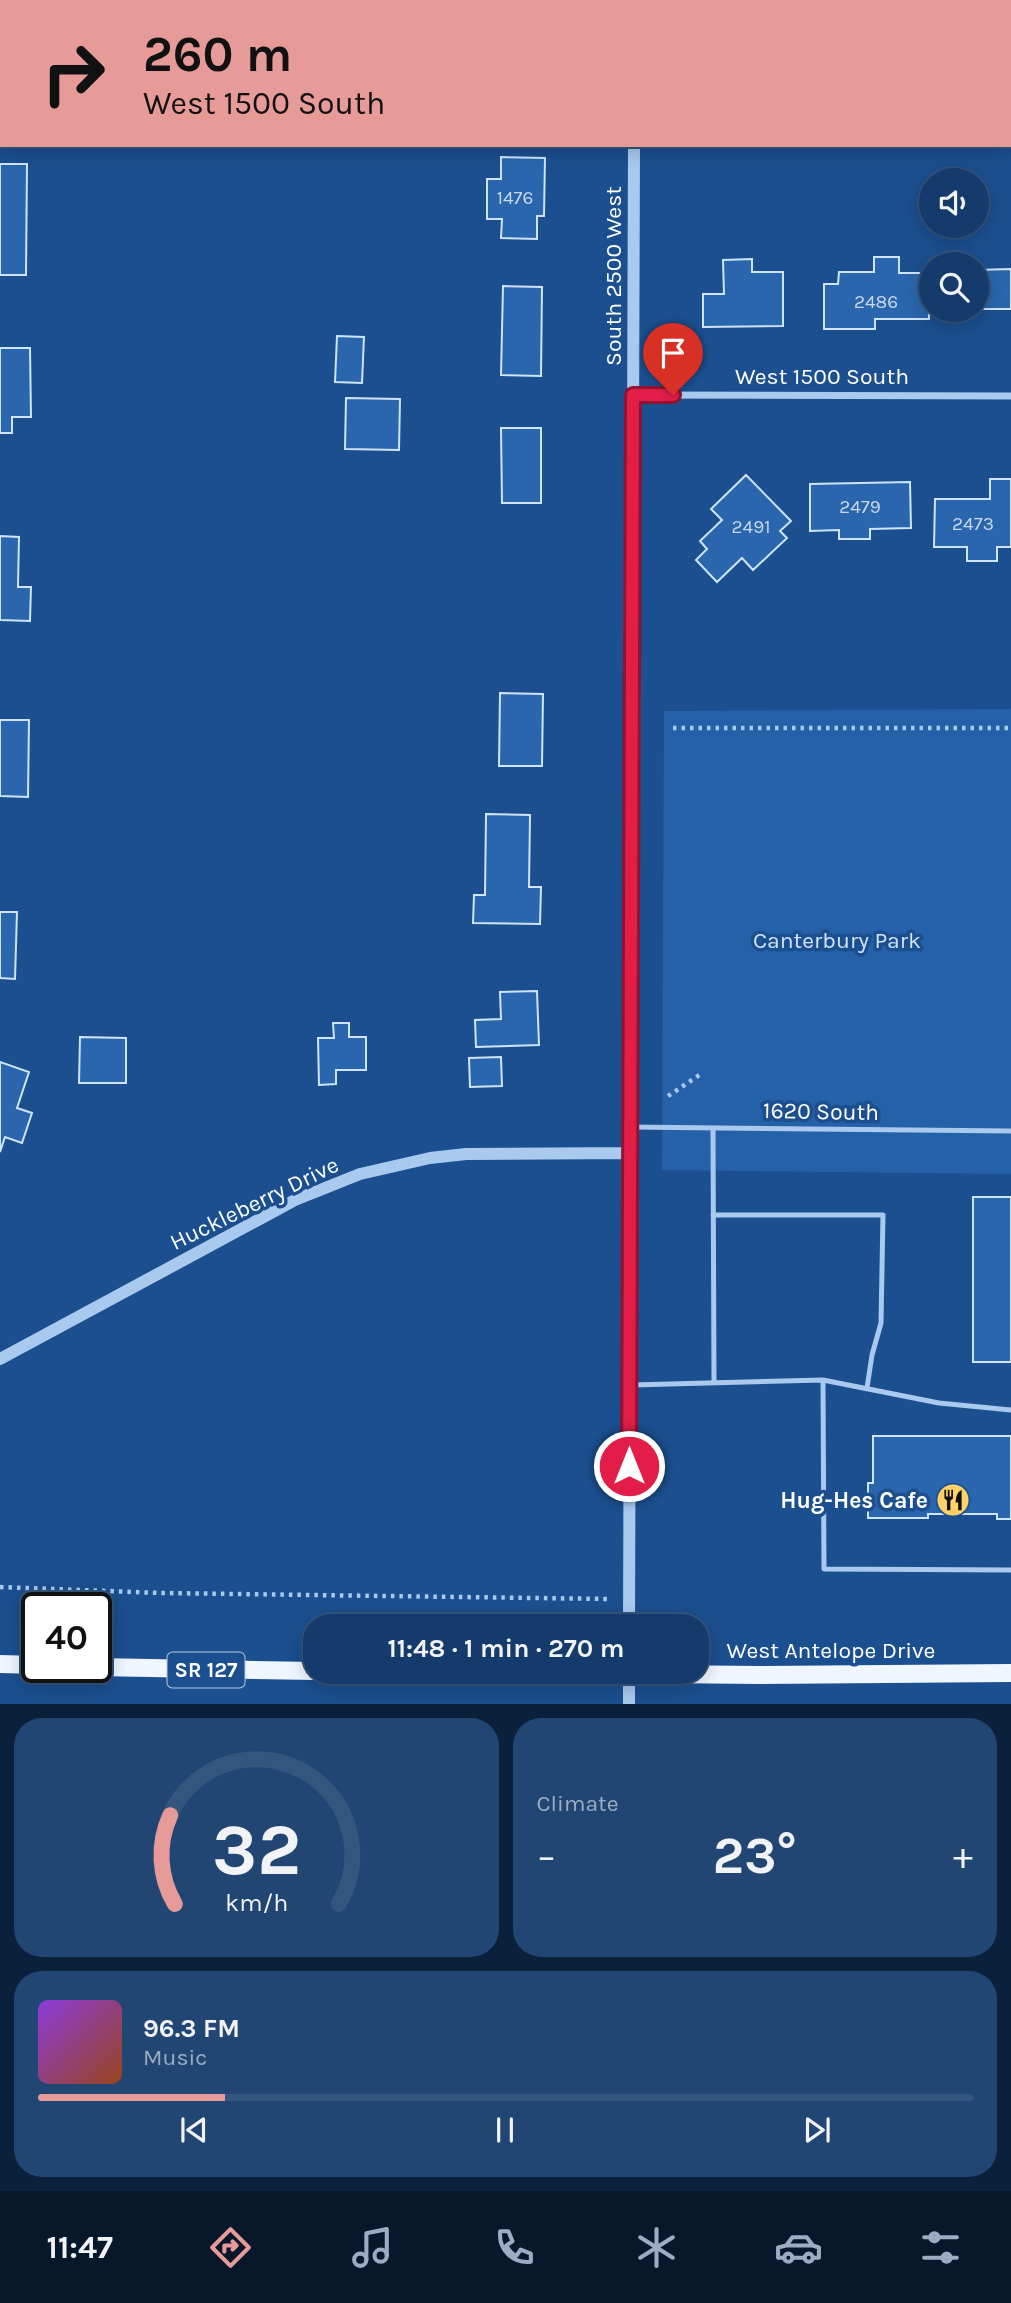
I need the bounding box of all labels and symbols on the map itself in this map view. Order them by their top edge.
street label: South 2500 West [600,186,627,366]
house number: 1476 [497,187,533,209]
house number: 2486 [854,291,898,313]
pin [643,323,703,395]
street label: West 1500 South [735,363,909,390]
house number: 2479 [839,496,881,518]
house number: 2473 [952,513,994,535]
house number: 2491 [732,516,770,538]
park label: Canterbury Park [753,927,921,954]
street label: 1620 South [763,1097,879,1126]
street label: Huckleberry Drive [165,1151,343,1256]
position arrow [592,1429,666,1503]
restaurant icon: Hug-Hes Cafe [934,1481,972,1519]
place label: Hug-Hes Cafe [780,1487,928,1514]
speed limit sign: 40 [21,1592,112,1683]
street label: West Antelope Drive [727,1637,935,1664]
road number: SR 127 [168,1652,244,1688]

